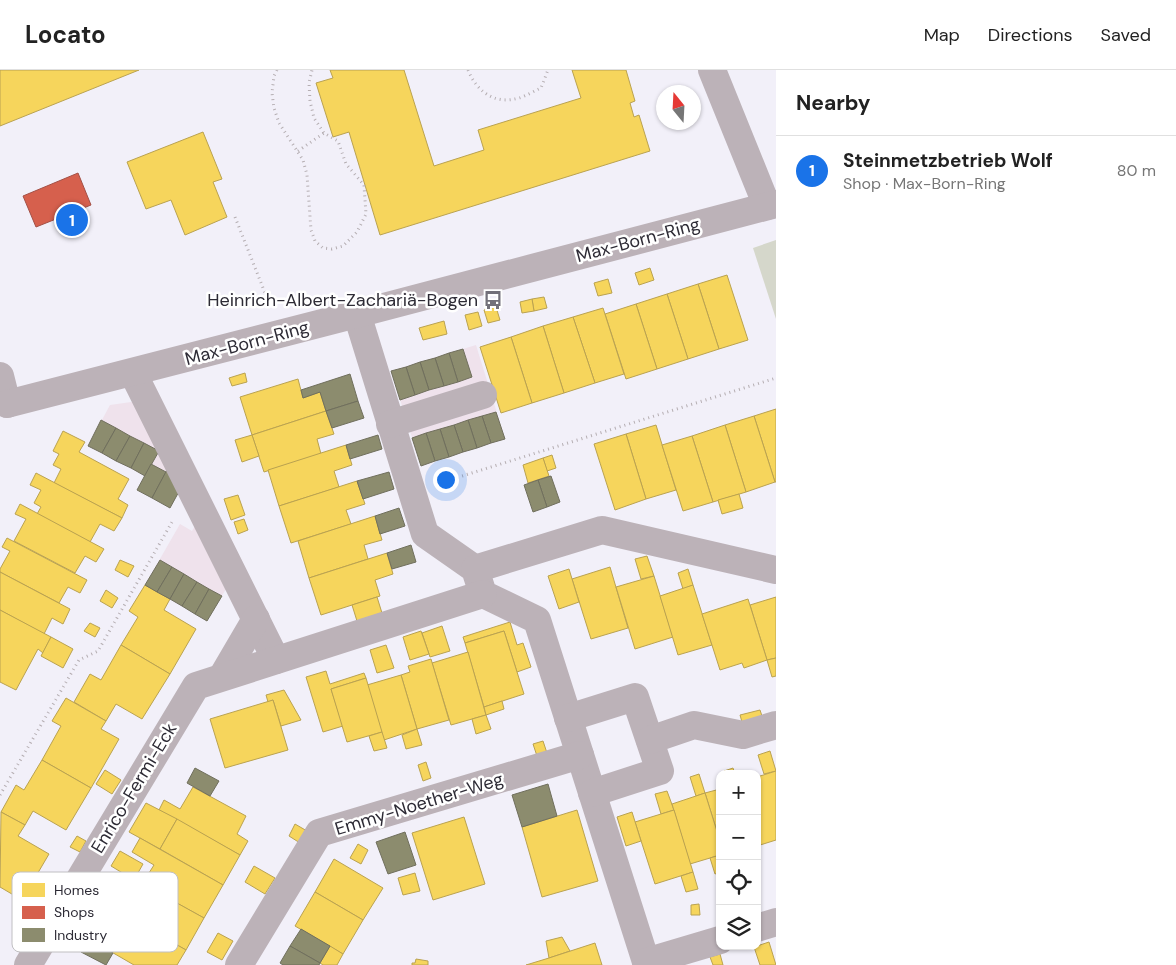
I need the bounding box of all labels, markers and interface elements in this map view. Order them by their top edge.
text: Locato [25,19,106,50]
text: Map [924,23,960,47]
text: Directions [988,23,1073,47]
text: Saved [1101,23,1151,47]
north arrow [656,85,701,130]
text: Nearby [796,89,870,117]
text: Steinmetzbetrieb Wolf [843,148,1053,173]
text: 1 [809,160,815,181]
text: 80 m [1117,160,1156,181]
text: Shop · Max-Born-Ring [843,173,1006,194]
pin: 1 [56,201,88,239]
street label: Max-Born-Ring [573,212,703,268]
place label: Heinrich-Albert-Zachariä-Bogen [207,288,478,312]
bus stop icon: Heinrich-Albert-Zachariä-Bogen [482,289,504,311]
street label: Max-Born-Ring [182,315,312,371]
your location [433,467,459,493]
street label: Enrico-Fermi-Eck [86,718,182,858]
street label: Emmy-Noether-Weg [332,767,506,841]
map controls [716,770,761,950]
button: + [716,770,761,815]
button: − [716,815,761,860]
button: locate [716,860,761,905]
legend [12,872,178,952]
text: Homes [54,881,99,899]
text: Shops [54,903,94,921]
button: layers [716,905,761,950]
text: Industry [54,926,107,944]

